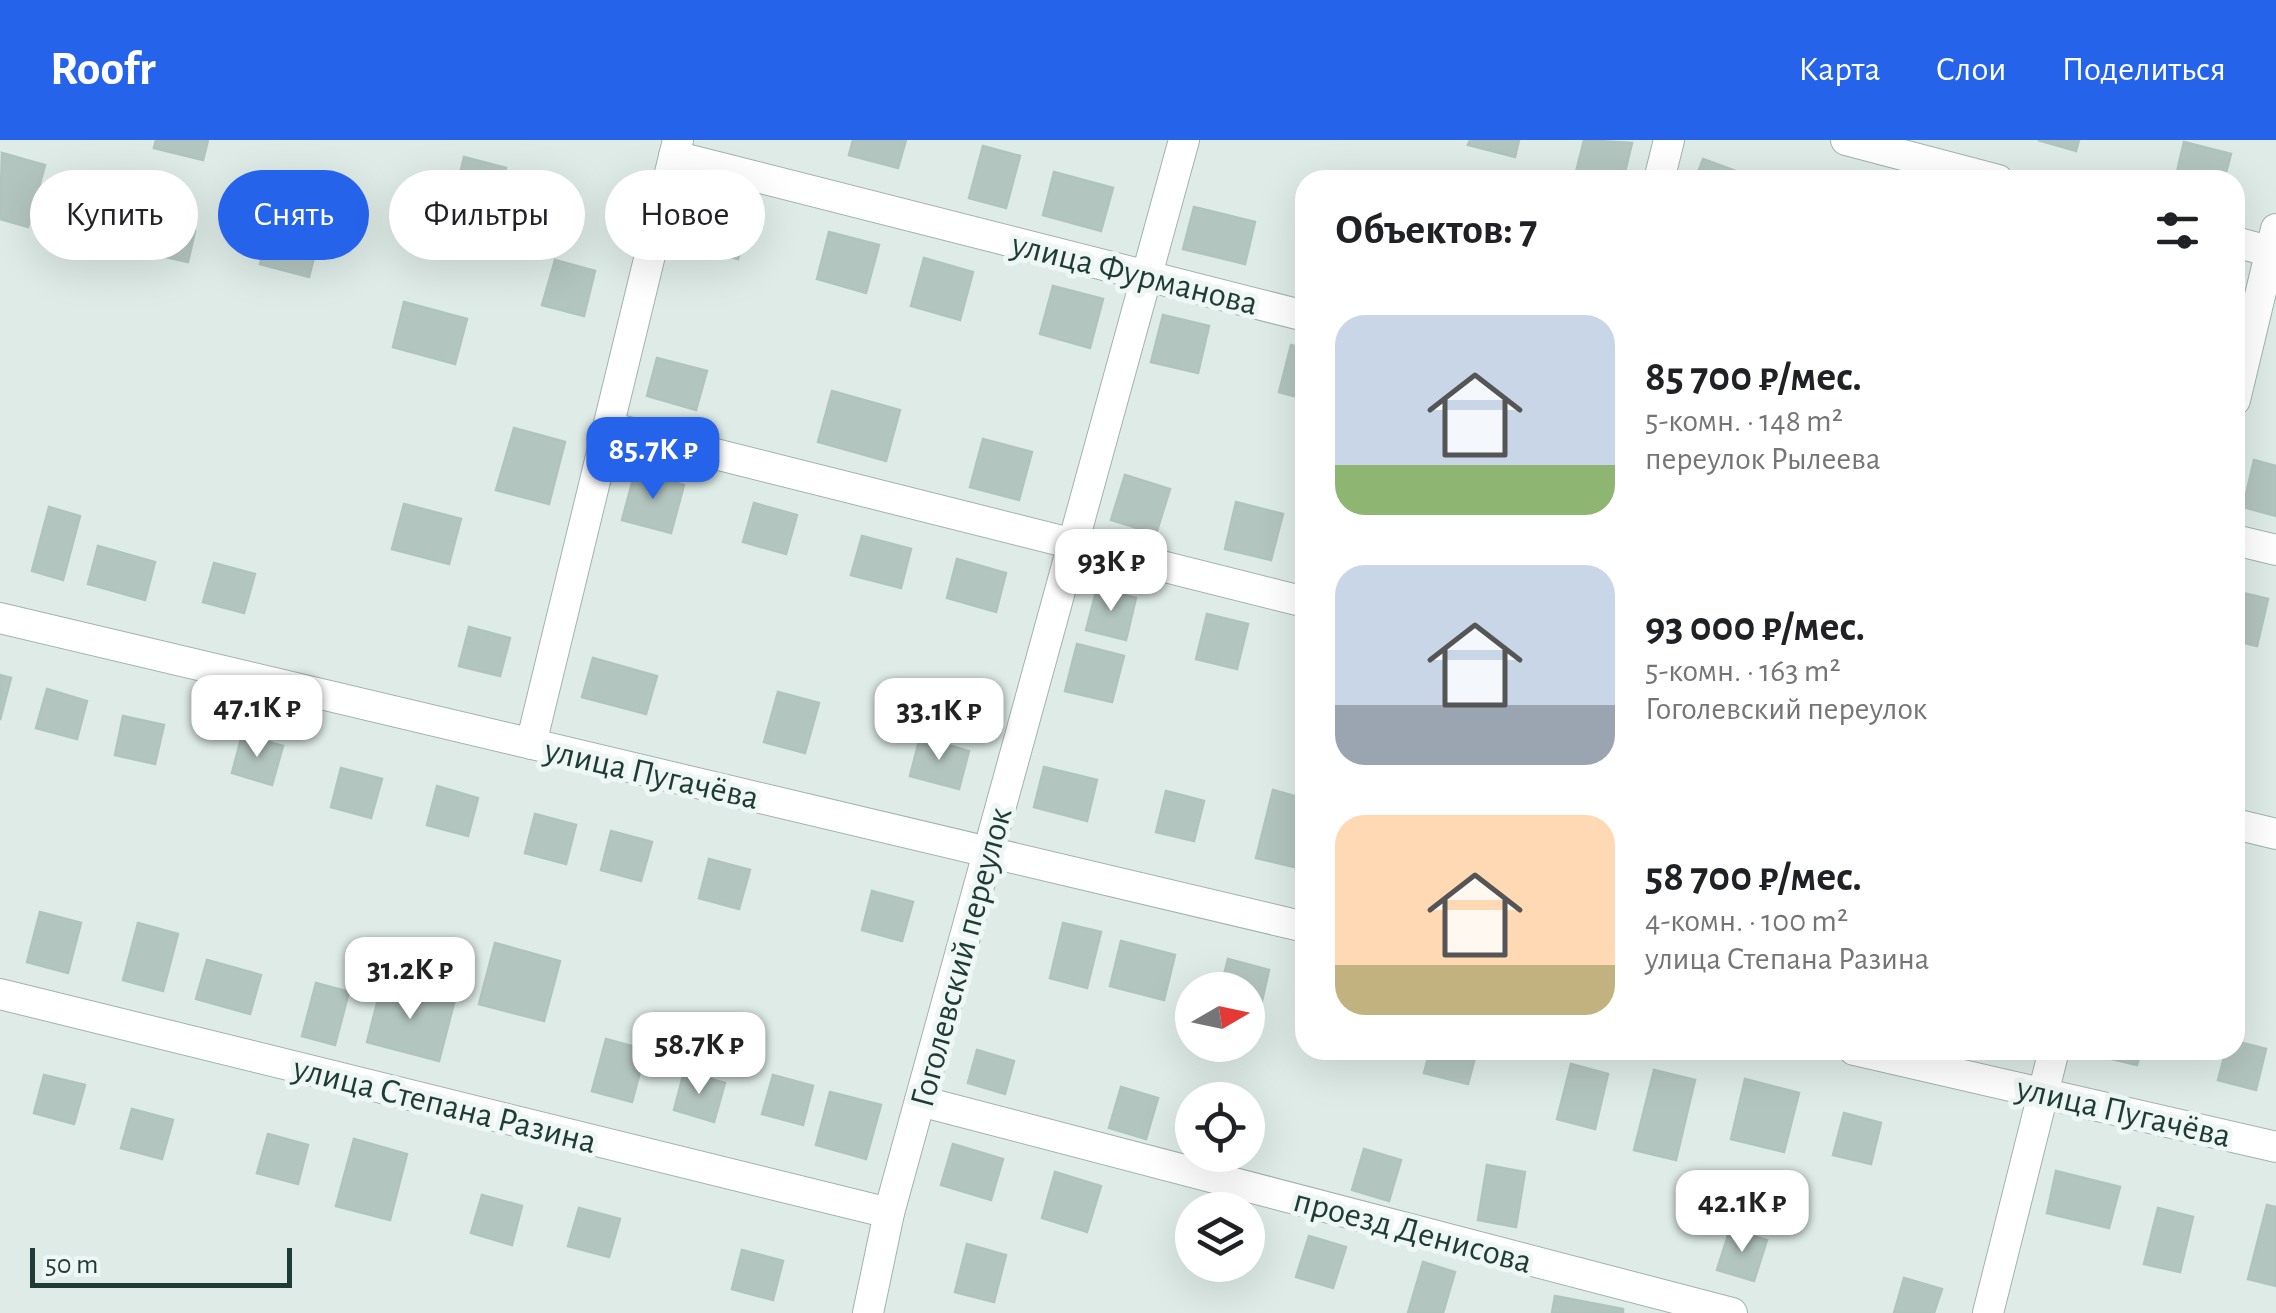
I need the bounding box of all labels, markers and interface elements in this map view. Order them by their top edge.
text: Roofr [50,46,156,94]
text: Карта [1798,52,1880,87]
text: Слои [1935,52,2007,87]
text: Поделиться [2062,52,2226,87]
chip: Купить [30,170,198,260]
chip: Снять [218,170,369,260]
chip: Фильтры [389,170,585,260]
chip: Новое [605,170,765,260]
icon: filters [2150,203,2205,258]
text: Объектов: 7 [1335,209,1537,251]
street label: улица Фурманова [1007,227,1261,322]
icon: home [1415,355,1535,475]
text: 85 700 ₽/мес. [1645,356,1862,398]
text: 5-комн. · 148 m² [1645,405,1843,437]
pin: 85.7K ₽ [561,417,745,502]
text: 85.7K ₽ [608,433,698,465]
text: переулок Рылеева [1645,443,1881,475]
pin: 93K ₽ [1041,529,1181,614]
text: 93K ₽ [1077,545,1145,577]
icon: home [1415,605,1535,725]
text: 93 000 ₽/мес. [1645,606,1865,648]
text: 5-комн. · 163 m² [1645,655,1841,687]
pin: 47.1K ₽ [165,675,349,760]
pin: 33.1K ₽ [847,678,1031,763]
text: 47.1K ₽ [213,691,301,723]
text: Гоголевский переулок [1645,693,1927,725]
text: 33.1K ₽ [897,694,981,726]
street label: улица Пугачёва [540,733,762,816]
street label: Гоголевский переулок [905,804,1018,1111]
icon: home [1415,855,1535,975]
text: 58 700 ₽/мес. [1645,856,1862,898]
text: 4-комн. · 100 m² [1645,905,1848,937]
pin: 31.2K ₽ [318,937,502,1022]
text: улица Степана Разина [1645,943,1929,975]
text: 31.2K ₽ [367,953,453,985]
north arrow [1175,972,1265,1062]
map controls [1175,972,1265,1282]
pin: 58.7K ₽ [607,1012,791,1097]
text: 58.7K ₽ [654,1028,744,1060]
street label: улица Степана Разина [289,1051,600,1160]
street label: улица Пугачёва [2012,1071,2234,1154]
button: locate [1175,1082,1265,1172]
pin: 42.1K ₽ [1650,1170,1834,1255]
street label: проезд Денисова [1290,1183,1535,1280]
text: 42.1K ₽ [1698,1186,1786,1218]
button: layers [1175,1192,1265,1282]
scale bar [30,1243,292,1288]
text: 50 m [45,1251,99,1279]

